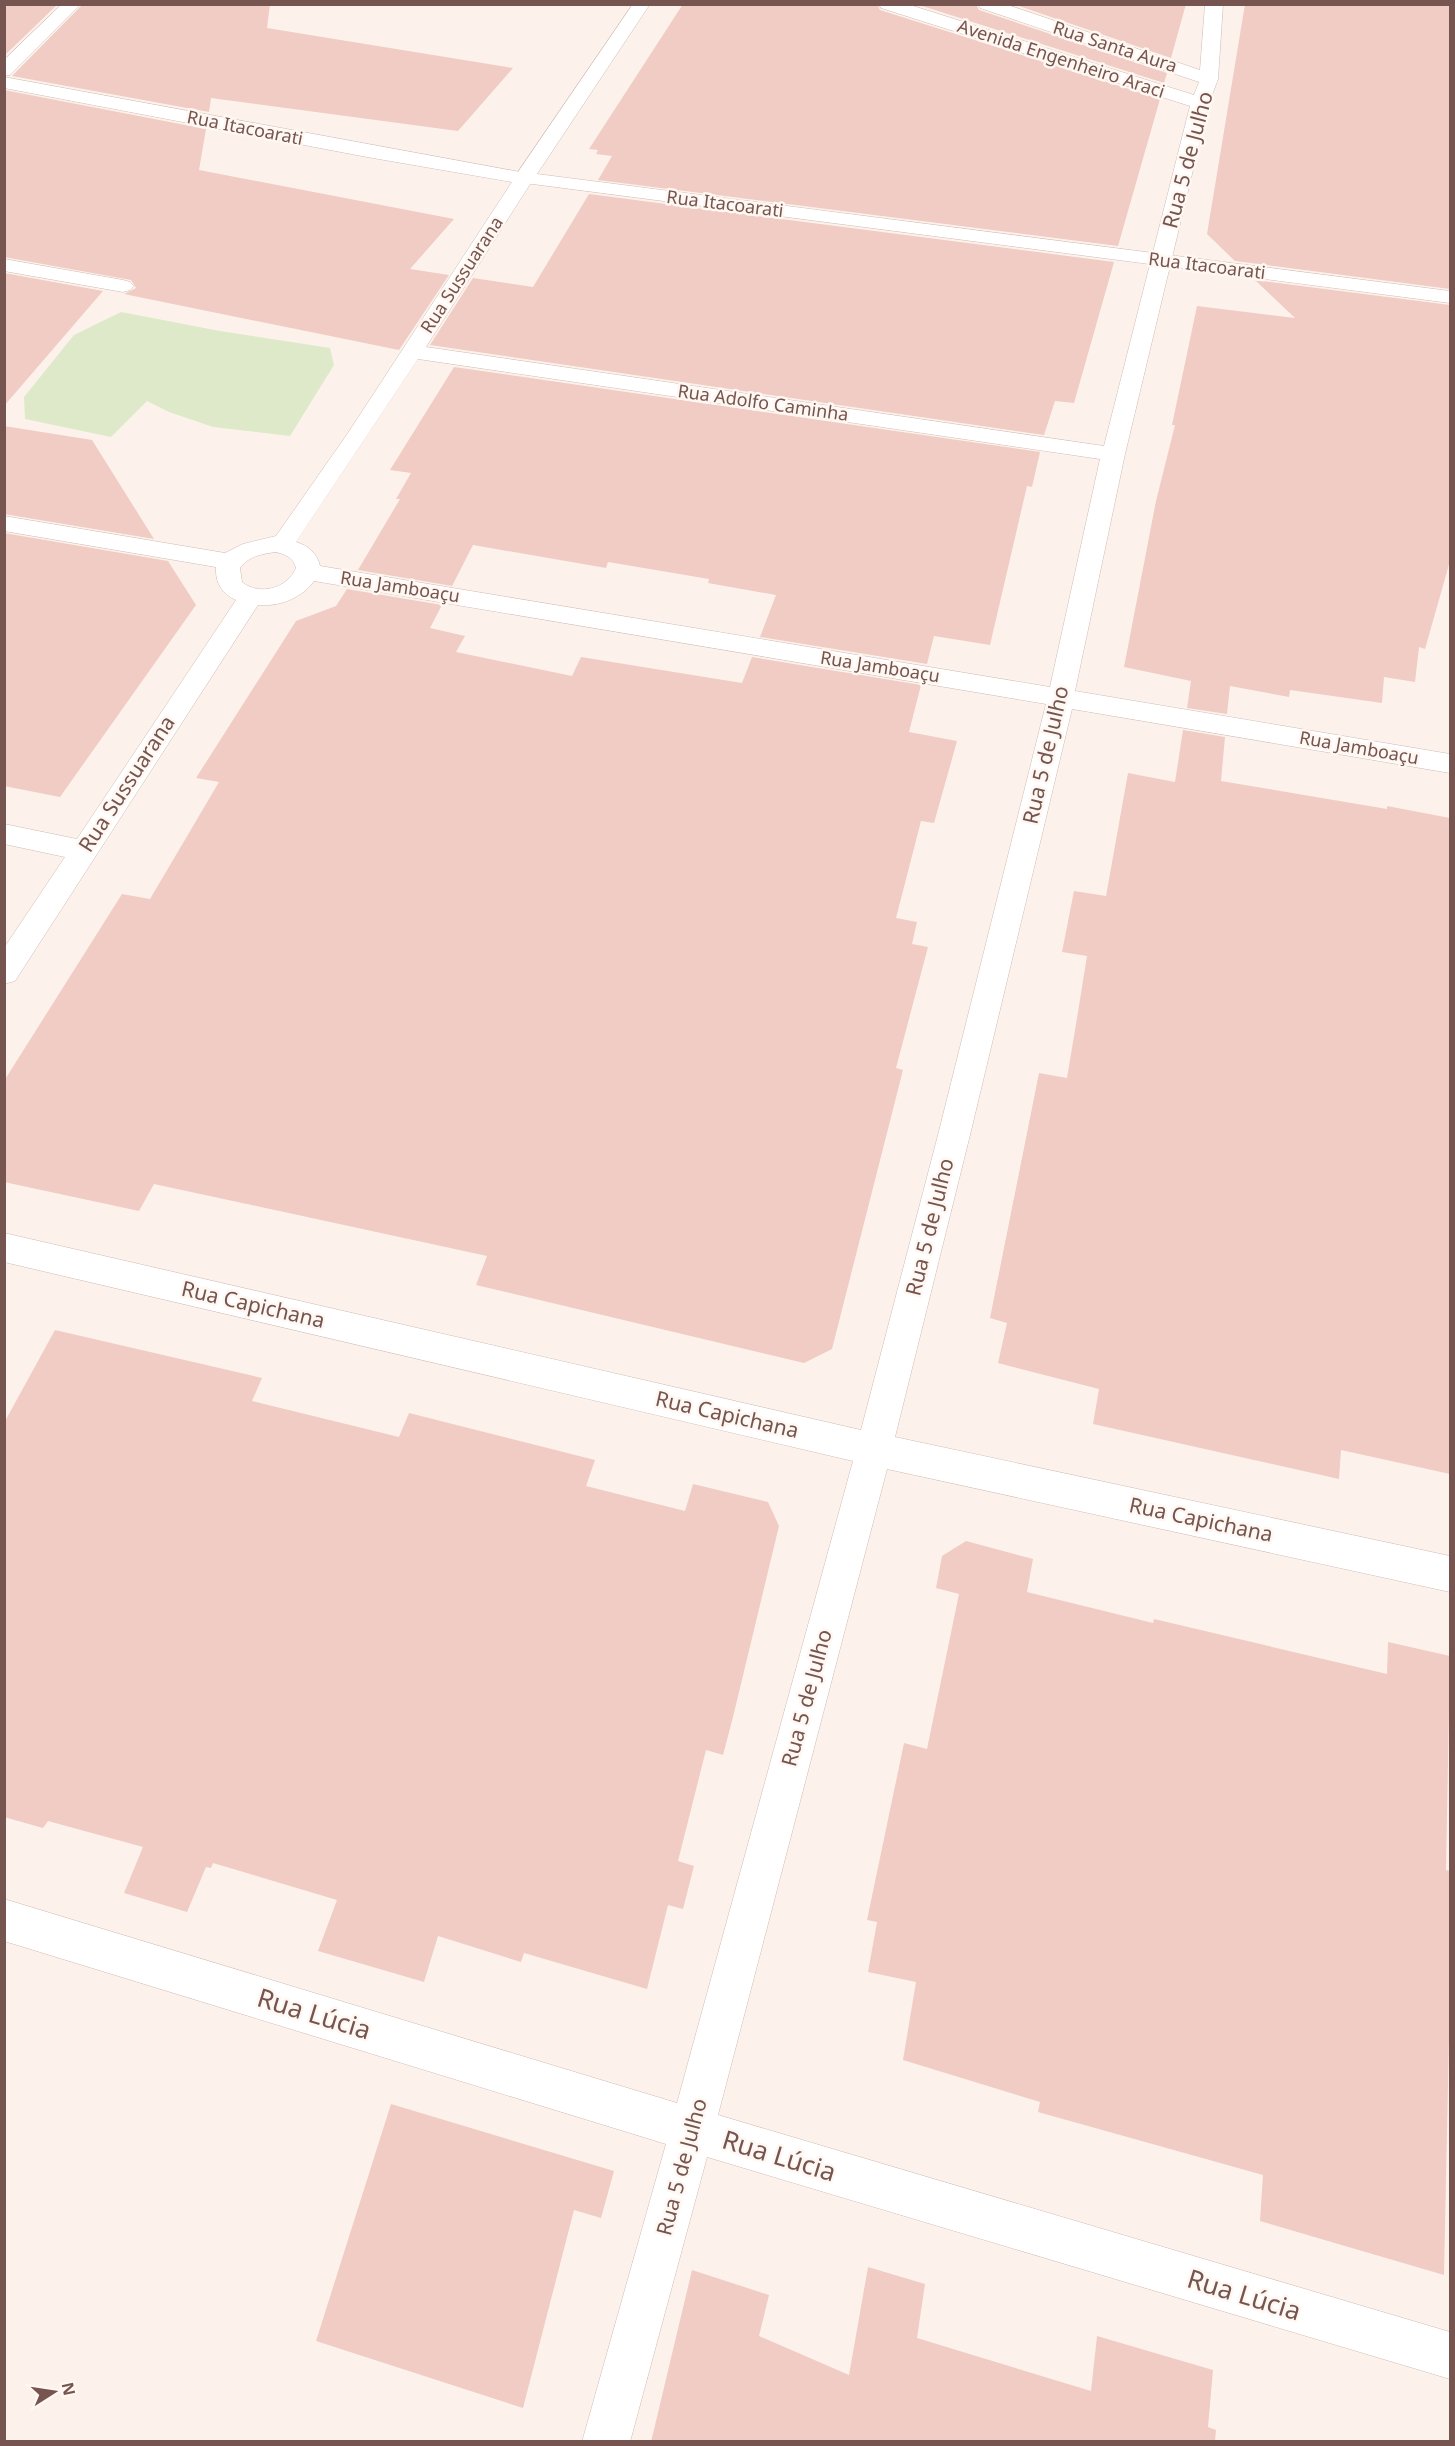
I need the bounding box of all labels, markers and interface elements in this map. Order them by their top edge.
street label: Avenida Engenheiro Araci [955,13,1168,103]
street label: Rua Santa Aura [1050,15,1180,77]
street label: Rua 5 de Julho [1155,88,1219,231]
street label: Rua Itacoarati [185,104,305,150]
street label: Rua Itacoarati [665,184,785,222]
street label: Rua Sussuarana [414,211,508,338]
street label: Rua Itacoarati [1147,246,1267,284]
street label: Rua Adolfo Caminha [676,378,850,426]
street label: Rua Jamboaçu [339,565,462,607]
street label: Rua Jamboaçu [819,645,942,687]
street label: Rua 5 de Julho [1016,683,1075,827]
street label: Rua Sussuarana [72,710,181,857]
street label: Rua Jamboaçu [1298,725,1421,769]
street label: Rua 5 de Julho [898,1155,960,1298]
street label: Rua Capichana [179,1274,328,1334]
street label: Rua Capichana [653,1384,802,1444]
street label: Rua Capichana [1127,1490,1276,1548]
street label: Rua 5 de Julho [774,1626,838,1769]
street label: Rua Lúcia [253,1979,376,2047]
street label: Rua 5 de Julho [649,2095,713,2238]
street label: Rua Lúcia [718,2121,841,2189]
street label: Rua Lúcia [1183,2260,1306,2328]
north arrow [24,2362,84,2422]
text: N [57,2380,81,2398]

